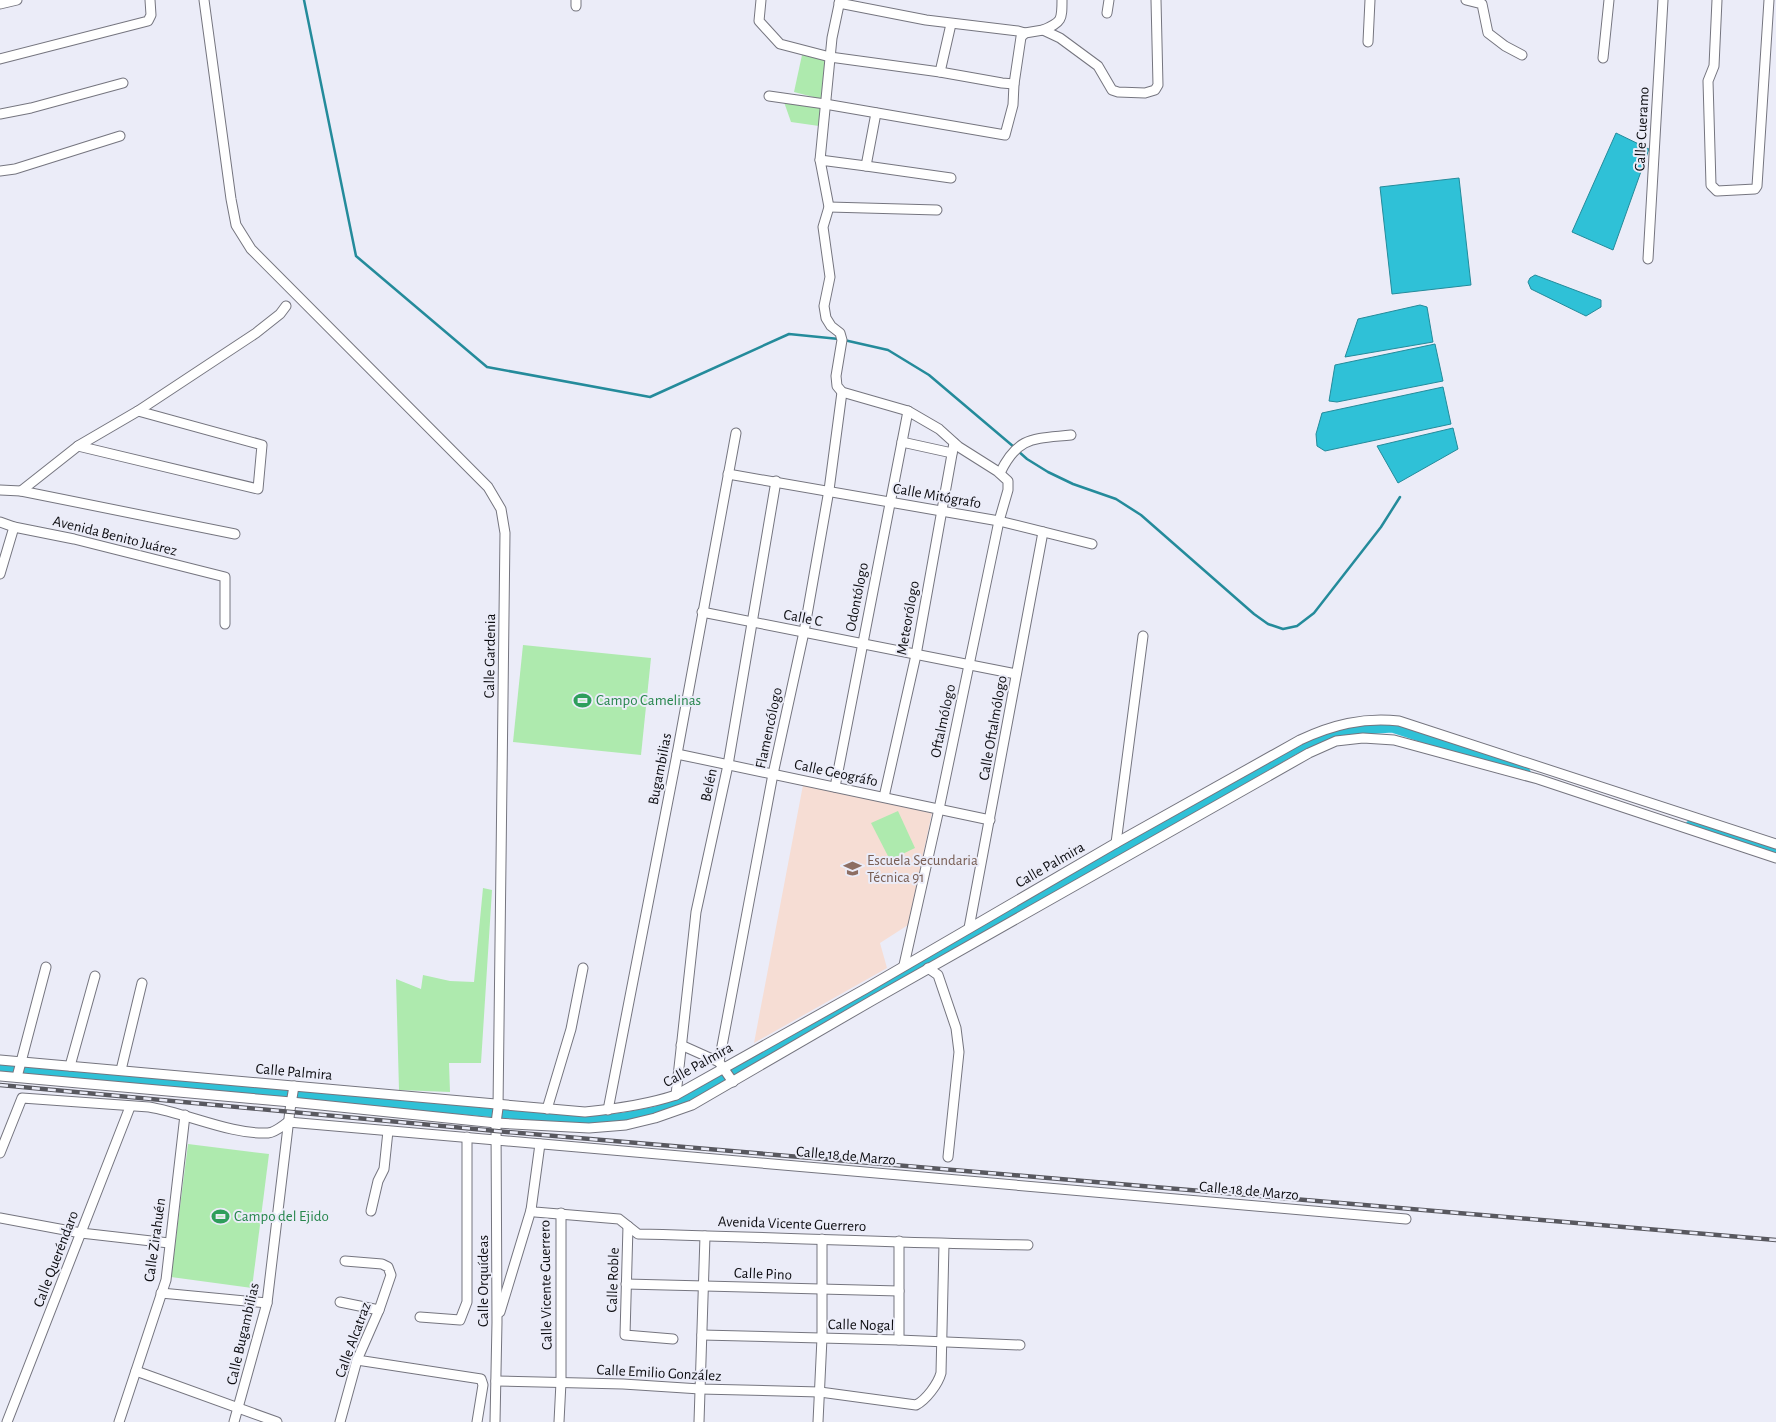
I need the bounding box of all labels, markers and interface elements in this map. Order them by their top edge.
street label: Calle Cueramo [1632,86,1652,172]
street label: Calle Mitógrafo [892,481,982,511]
street label: Avenida Benito Juárez [51,513,179,559]
street label: Odontólogo [843,561,871,633]
street label: Meteorólogo [894,580,922,656]
street label: Calle C [782,607,824,629]
street label: Calle Gardenia [482,613,498,699]
street label: Calle Oftalmólogo [976,674,1010,782]
street label: Oftalmólogo [928,683,958,759]
street label: Flamencólogo [753,686,785,770]
sports icon: Campo Camelinas [572,690,592,710]
place label: Campo Camelinas [596,693,701,708]
street label: Bugambilias [646,732,674,806]
street label: Calle Geográfo [793,757,879,789]
street label: Belén [698,767,720,803]
street label: Calle Palmira [1013,839,1087,891]
place label: Escuela Secundaria Técnica 91 [867,853,978,885]
school or university icon: Escuela Secundaria Técnica 91 [843,859,863,879]
street label: Calle Palmira [661,1040,735,1090]
street label: Calle Palmira [255,1061,333,1083]
street label: Calle 18 de Marzo [795,1144,897,1168]
street label: Calle 18 de Marzo [1198,1179,1300,1203]
street label: Calle Zirahuén [142,1197,168,1283]
sports icon: Campo del Ejido [210,1206,230,1226]
street label: Calle Queréndaro [31,1209,81,1309]
place label: Campo del Ejido [234,1209,329,1224]
street label: Avenida Vicente Guerrero [718,1214,866,1234]
street label: Calle Vicente Guerrero [537,1220,555,1350]
street label: Calle Orquídeas [476,1235,491,1327]
street label: Calle Roble [604,1247,622,1313]
street label: Calle Pino [734,1265,792,1283]
street label: Calle Bugambilias [224,1282,262,1386]
street label: Calle Alcatraz [332,1300,374,1380]
street label: Calle Nogal [828,1317,894,1333]
street label: Calle Emilio González [596,1362,722,1384]

